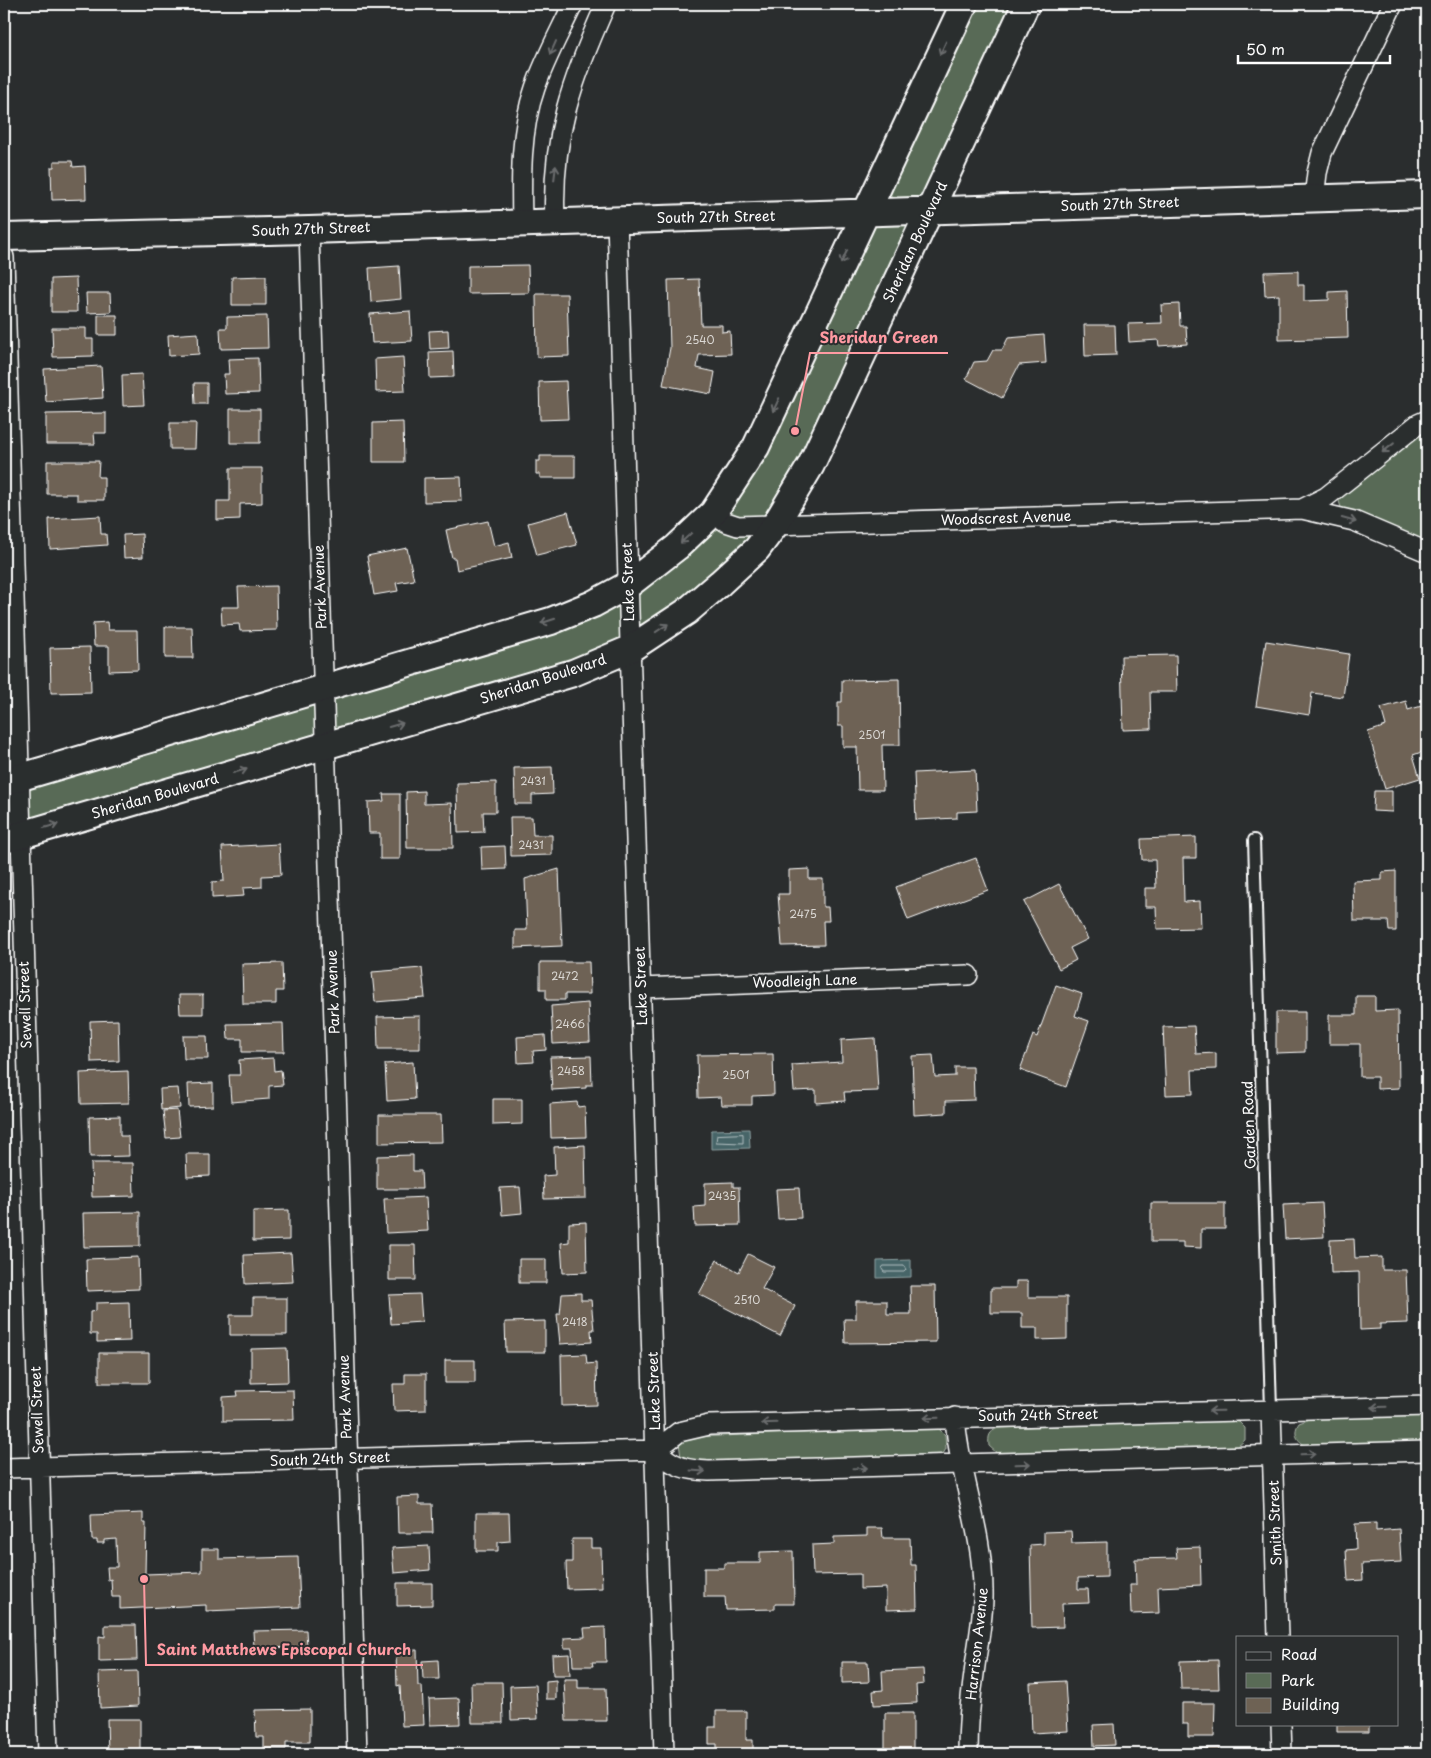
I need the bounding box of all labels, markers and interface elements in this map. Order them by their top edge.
scale bar [1238,32,1391,64]
text: 50 m [1246,37,1285,60]
one-way arrow [547,40,557,55]
one-way arrow [938,40,948,55]
one-way arrow [550,165,560,181]
street label: Sheridan Boulevard [877,177,952,306]
street label: South 27th Street [1060,191,1180,216]
street label: South 27th Street [656,205,776,228]
street label: South 27th Street [251,216,371,241]
one-way arrow [839,249,849,264]
callout: Sheridan Green [810,323,948,353]
text: Sheridan Green [820,325,938,348]
house number: 2540 [685,331,715,348]
one-way arrow [771,397,780,412]
one-way arrow [1382,443,1395,454]
street label: Woodscrest Avenue [940,505,1072,530]
one-way arrow [1341,515,1357,525]
one-way arrow [680,532,693,544]
street label: Lake Street [616,542,639,622]
street label: Park Avenue [308,544,331,630]
one-way arrow [540,617,556,627]
one-way arrow [655,623,669,633]
street label: Sheridan Boulevard [477,648,609,709]
one-way arrow [388,720,404,730]
house number: 2501 [859,726,885,743]
one-way arrow [232,766,248,775]
street label: Sheridan Boulevard [89,767,221,824]
house number: 2431 [520,772,546,789]
one-way arrow [42,821,58,831]
house number: 2431 [518,836,544,853]
house number: 2475 [789,905,817,922]
street label: Lake Street [629,946,652,1026]
street label: Park Avenue [321,949,344,1035]
street label: Sewell Street [12,961,37,1049]
house number: 2472 [551,967,579,984]
street label: Woodleigh Lane [752,968,858,993]
house number: 2466 [555,1015,585,1032]
house number: 2458 [557,1062,585,1079]
house number: 2501 [723,1066,749,1083]
street label: Garden Road [1236,1080,1261,1170]
house number: 2435 [708,1187,736,1204]
house number: 2510 [734,1291,760,1308]
house number: 2418 [562,1313,588,1330]
street label: Lake Street [642,1351,665,1431]
street label: Park Avenue [333,1354,356,1440]
street label: Sewell Street [24,1366,49,1454]
one-way arrow [1371,1402,1387,1412]
street label: South 24th Street [978,1403,1099,1426]
one-way arrow [1208,1406,1224,1416]
one-way arrow [923,1413,940,1423]
one-way arrow [761,1419,777,1428]
street label: South 24th Street [270,1446,391,1471]
one-way arrow [1299,1449,1315,1459]
one-way arrow [1015,1459,1031,1468]
one-way arrow [852,1463,868,1473]
one-way arrow [690,1466,706,1475]
street label: Smith Street [1263,1480,1286,1566]
street label: Harrison Avenue [960,1586,993,1701]
callout: Saint Matthews Episcopal Church [146,1635,423,1665]
legend [1236,1636,1398,1726]
text: Saint Matthews Episcopal Church [157,1637,411,1660]
text: Road [1281,1642,1317,1665]
text: Park [1281,1668,1315,1691]
text: Building [1281,1692,1340,1715]

